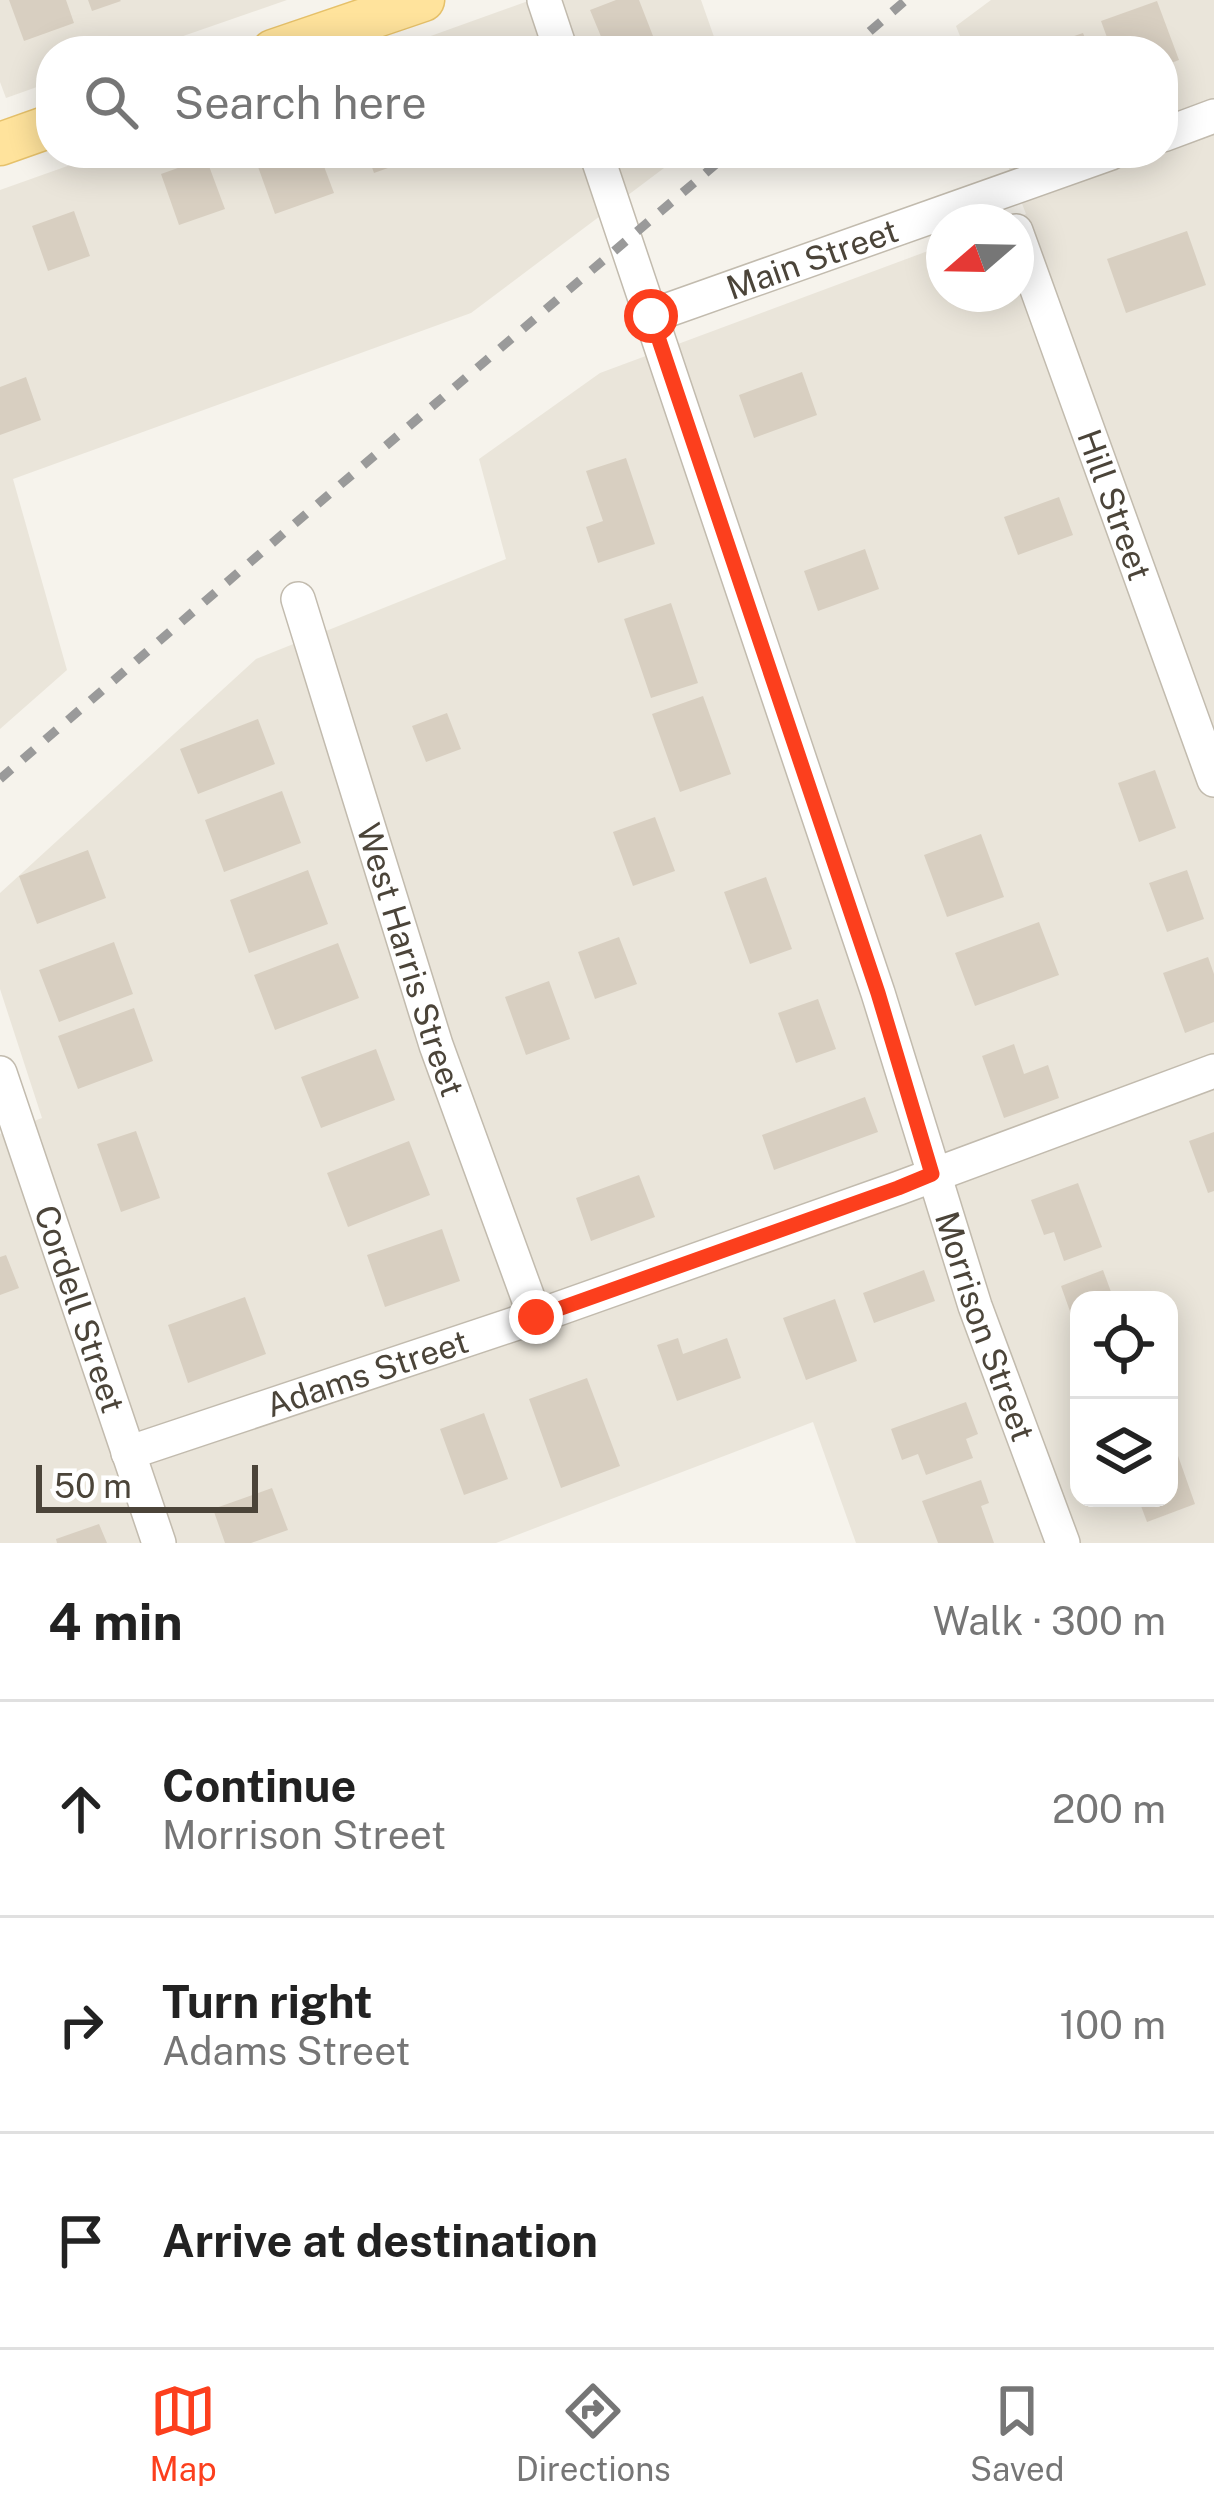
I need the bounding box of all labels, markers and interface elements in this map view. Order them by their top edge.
search box [36,36,1178,168]
icon: search [78,69,144,135]
text: Search here [174,76,427,129]
north arrow [926,204,1034,312]
street label: Main Street [721,211,903,307]
route start [624,289,678,343]
street label: Hill Street [1070,424,1159,585]
street label: West Harris Street [350,819,472,1102]
street label: Cordell Street [27,1200,132,1417]
street label: Morrison Street [928,1207,1042,1446]
route end [509,1290,563,1344]
map controls [1070,1291,1178,1507]
button: locate [1070,1291,1178,1399]
street label: Adams Street [261,1322,473,1424]
button: layers [1070,1399,1178,1507]
scale bar [36,1459,258,1512]
text: 50 m [54,1467,132,1505]
text: 4 min [48,1592,183,1651]
text: Walk · 300 m [933,1598,1166,1644]
text: Continue [162,1759,356,1812]
icon: ahead [48,1776,114,1842]
text: 200 m [1052,1786,1166,1832]
text: Morrison Street [162,1812,446,1858]
text: Turn right [162,1975,373,2028]
icon: right [48,1992,114,2058]
text: 100 m [1059,2002,1166,2048]
text: Adams Street [162,2028,411,2074]
icon: arrive [48,2208,114,2274]
text: Arrive at destination [162,2214,598,2267]
tab: Map [150,2378,217,2488]
tab: Directions [516,2378,671,2488]
tab: Saved [970,2378,1064,2488]

